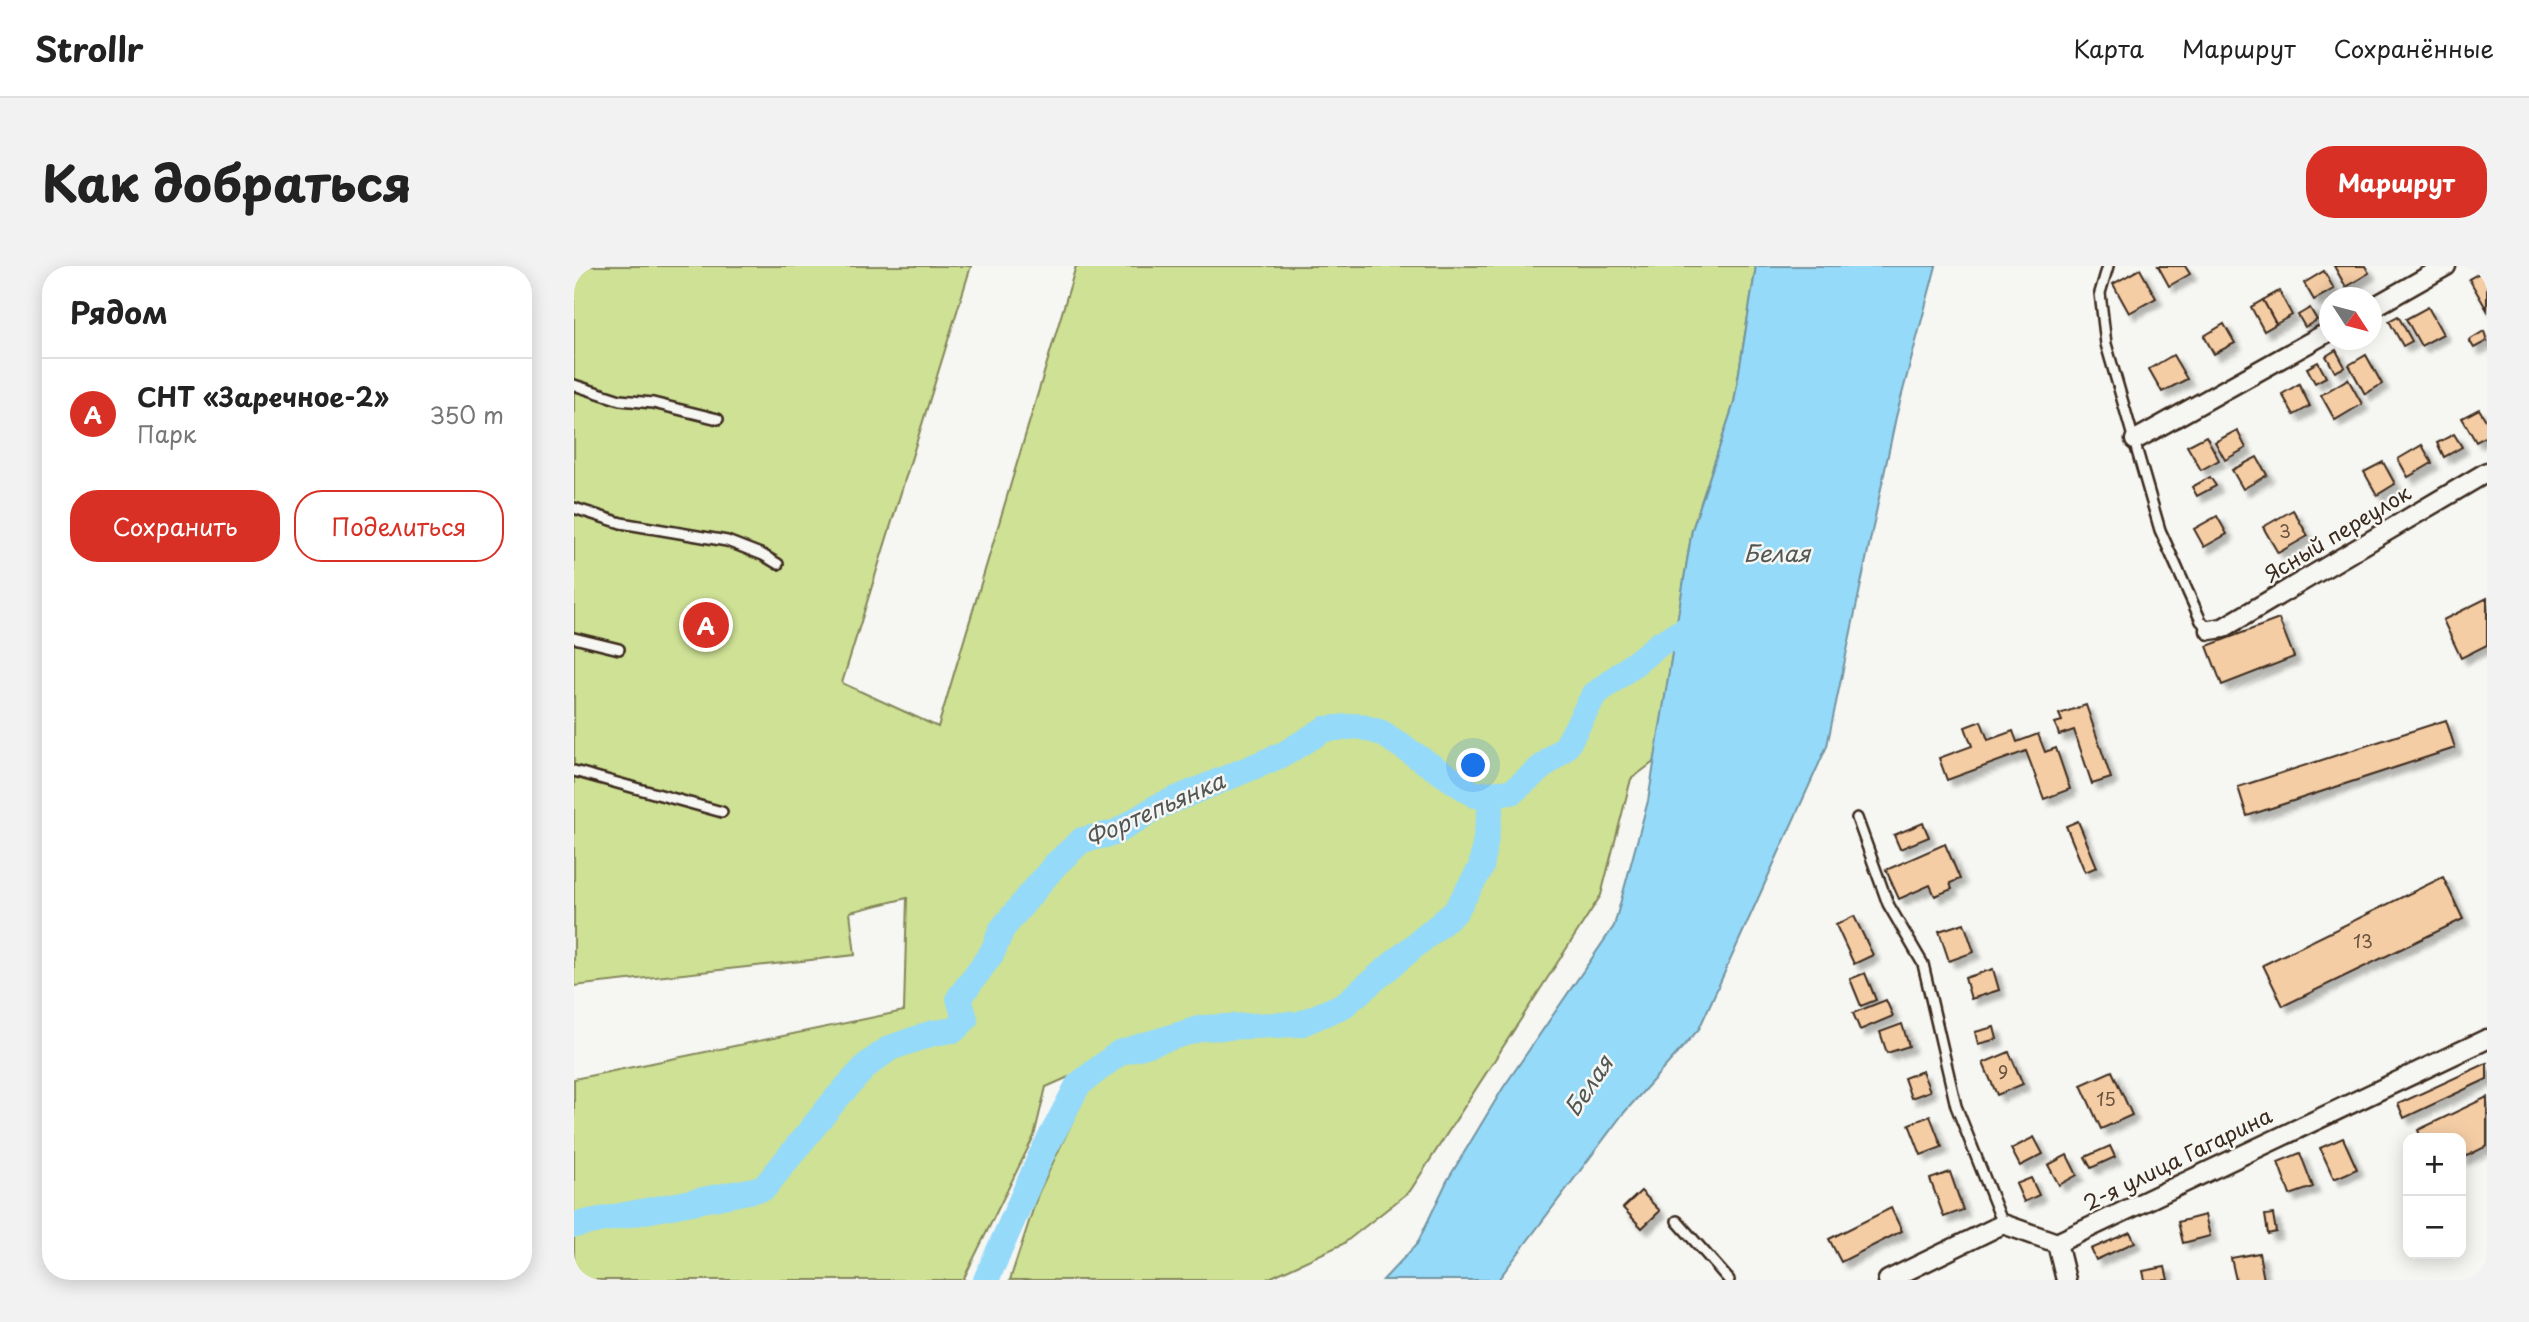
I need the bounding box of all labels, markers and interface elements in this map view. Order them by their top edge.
text: Strollr [35,23,144,73]
text: Карта [2073,30,2144,66]
text: Маршрут [2182,30,2296,66]
text: Сохранённые [2334,30,2494,66]
text: Как добраться [42,145,412,219]
button: Маршрут [2306,146,2487,218]
north arrow [2319,287,2382,350]
text: Рядом [70,289,168,334]
text: СНТ «Заречное-2» [137,377,389,416]
text: A [84,397,102,432]
text: 350 m [429,397,504,432]
text: Парк [137,416,196,451]
street label: Ясный переулок [2258,476,2417,589]
button: Сохранить [70,490,280,562]
button: Поделиться [294,490,504,562]
house number: 3 [2279,517,2291,544]
water label: Белая [1744,535,1812,570]
pin: A [683,599,729,651]
your location [1456,748,1490,782]
water label: Фортепьянка [1079,762,1230,855]
house number: 13 [2353,927,2373,954]
water label: Белая [1555,1047,1622,1123]
house number: 9 [1998,1058,2008,1085]
house number: 15 [2096,1085,2116,1112]
street label: 2-я улица Гагарина [2077,1098,2278,1218]
map controls [2403,1133,2466,1259]
button: + [2403,1133,2466,1196]
button: − [2403,1196,2466,1259]

